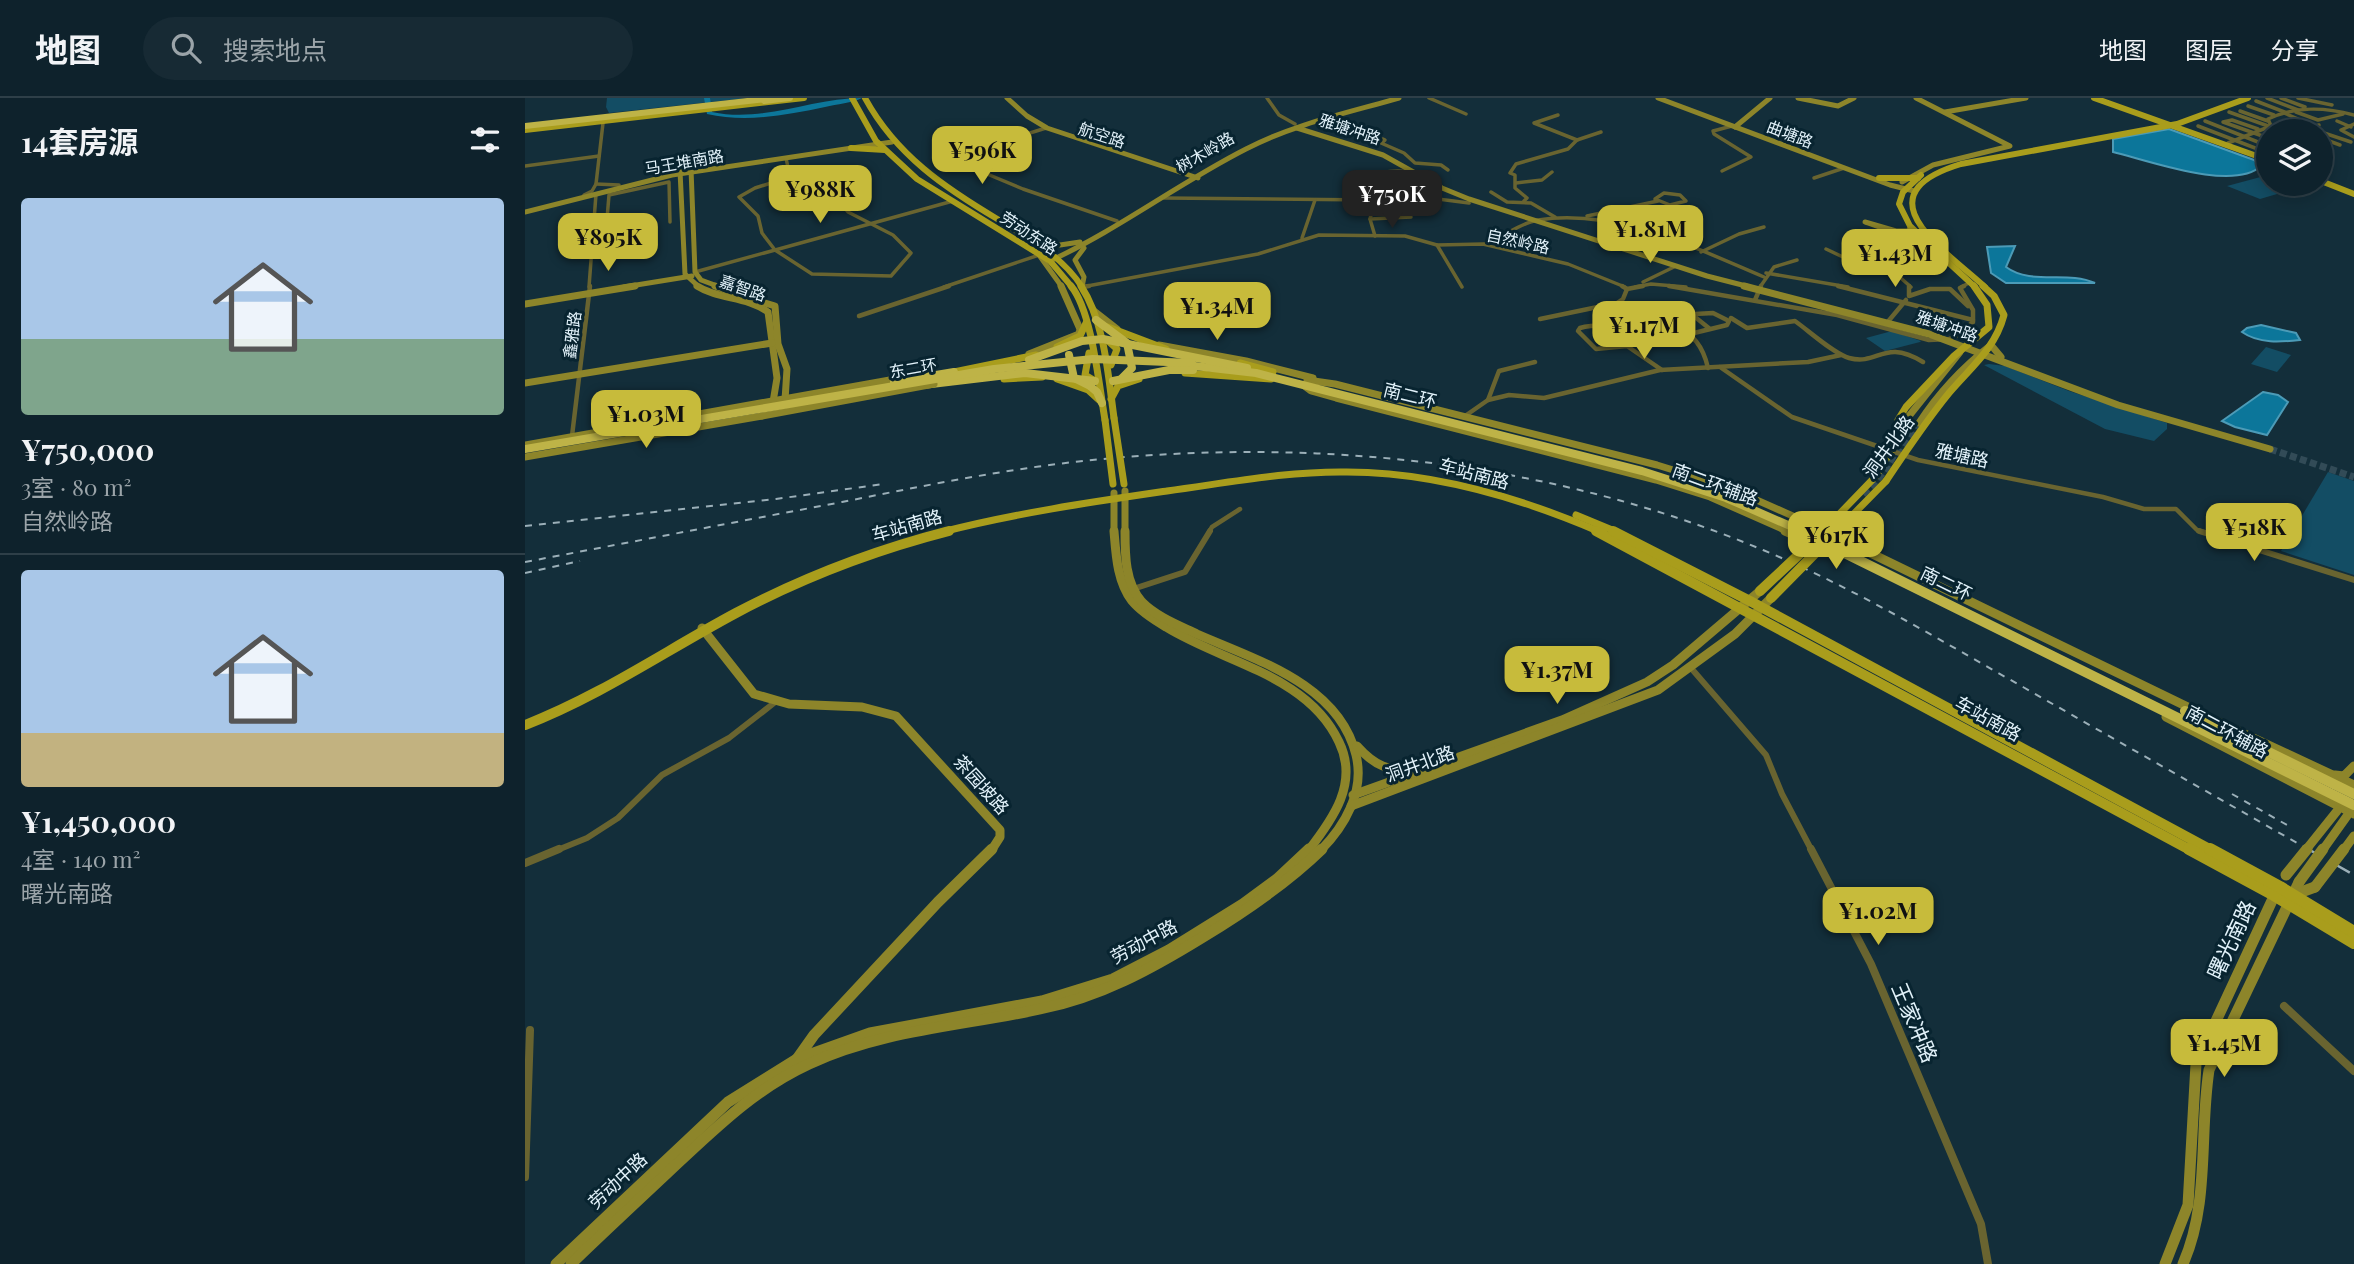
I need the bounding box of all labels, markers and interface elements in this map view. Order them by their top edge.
search box [143,17,633,80]
text: 地图 [35,26,101,70]
icon: search [167,29,205,67]
text: 搜索地点 [223,32,327,67]
text: 地图 [2099,33,2147,65]
text: 图层 [2185,33,2233,65]
text: 分享 [2271,33,2319,65]
street label: 雅塘冲路 [1316,109,1384,148]
street label: 曲塘路 [1764,115,1816,152]
street label: 航空路 [1076,117,1128,152]
map controls [2256,119,2333,196]
button: layers [2256,119,2333,196]
text: 14套房源 [21,121,138,161]
icon: filters [466,121,504,159]
pin: ¥596K [933,126,1031,186]
street label: 树木岭路 [1172,126,1238,177]
text: ¥596K [948,133,1016,164]
street label: 马王堆南路 [643,144,725,179]
pin: ¥988K [771,166,869,225]
pin: ¥750K [1343,170,1441,230]
text: ¥988K [785,172,855,203]
text: ¥750K [1358,177,1426,208]
street label: 劳动东路 [997,206,1062,259]
pin: ¥1.81M [1593,206,1707,265]
text: ¥1.81M [1613,212,1687,243]
pin: ¥895K [559,214,657,273]
text: ¥895K [574,220,642,251]
street label: 自然岭路 [1485,224,1552,257]
pin: ¥1.43M [1838,230,1952,289]
text: ¥1.43M [1858,236,1932,267]
icon: home [200,244,326,370]
street label: 嘉智路 [717,270,769,305]
pin: ¥1.34M [1160,282,1274,342]
text: ¥1.34M [1180,289,1254,320]
pin: ¥1.17M [1587,302,1701,361]
street label: 雅塘冲路 [1913,305,1981,346]
text: ¥1.17M [1608,308,1680,339]
street label: 鑫雅路 [558,310,585,360]
street label: 东二环 [887,353,938,382]
street label: 南二环 [1381,377,1439,413]
pin: ¥1.03M [589,390,703,450]
text: ¥1.03M [607,397,685,428]
street label: 洞井北路 [1857,410,1919,483]
text: ¥750,000 [21,429,154,469]
street label: 雅塘路 [1933,438,1991,472]
street label: 车站南路 [1436,452,1512,494]
street label: 南二环辅路 [1669,457,1762,511]
text: 3室 · 80 m² [21,471,132,502]
street label: 车站南路 [869,504,945,546]
pin: ¥518K [2205,504,2303,563]
text: 自然岭路 [21,505,113,536]
text: ¥518K [2222,510,2286,541]
pin: ¥617K [1787,512,1885,571]
text: ¥617K [1804,518,1868,549]
street label: 南二环 [1917,560,1976,606]
icon: home [200,616,326,742]
pin: ¥1.37M [1500,646,1614,706]
text: ¥1.37M [1521,653,1593,684]
street label: 车站南路 [1951,690,2026,746]
street label: 南二环辅路 [2182,699,2273,763]
street label: 洞井北路 [1382,739,1458,787]
street label: 茶园坡路 [949,750,1015,819]
text: ¥1,450,000 [21,801,176,841]
text: 4室 · 140 m² [21,843,141,874]
text: 曙光南路 [21,877,113,908]
pin: ¥1.02M [1821,888,1935,947]
text: ¥1.02M [1839,894,1917,925]
street label: 曙光南路 [2200,895,2261,983]
street label: 劳动中路 [1106,914,1181,969]
street label: 王家冲路 [1887,978,1945,1066]
pin: ¥1.45M [2167,1020,2281,1079]
text: ¥1.45M [2187,1026,2261,1057]
street label: 劳动中路 [583,1147,652,1214]

